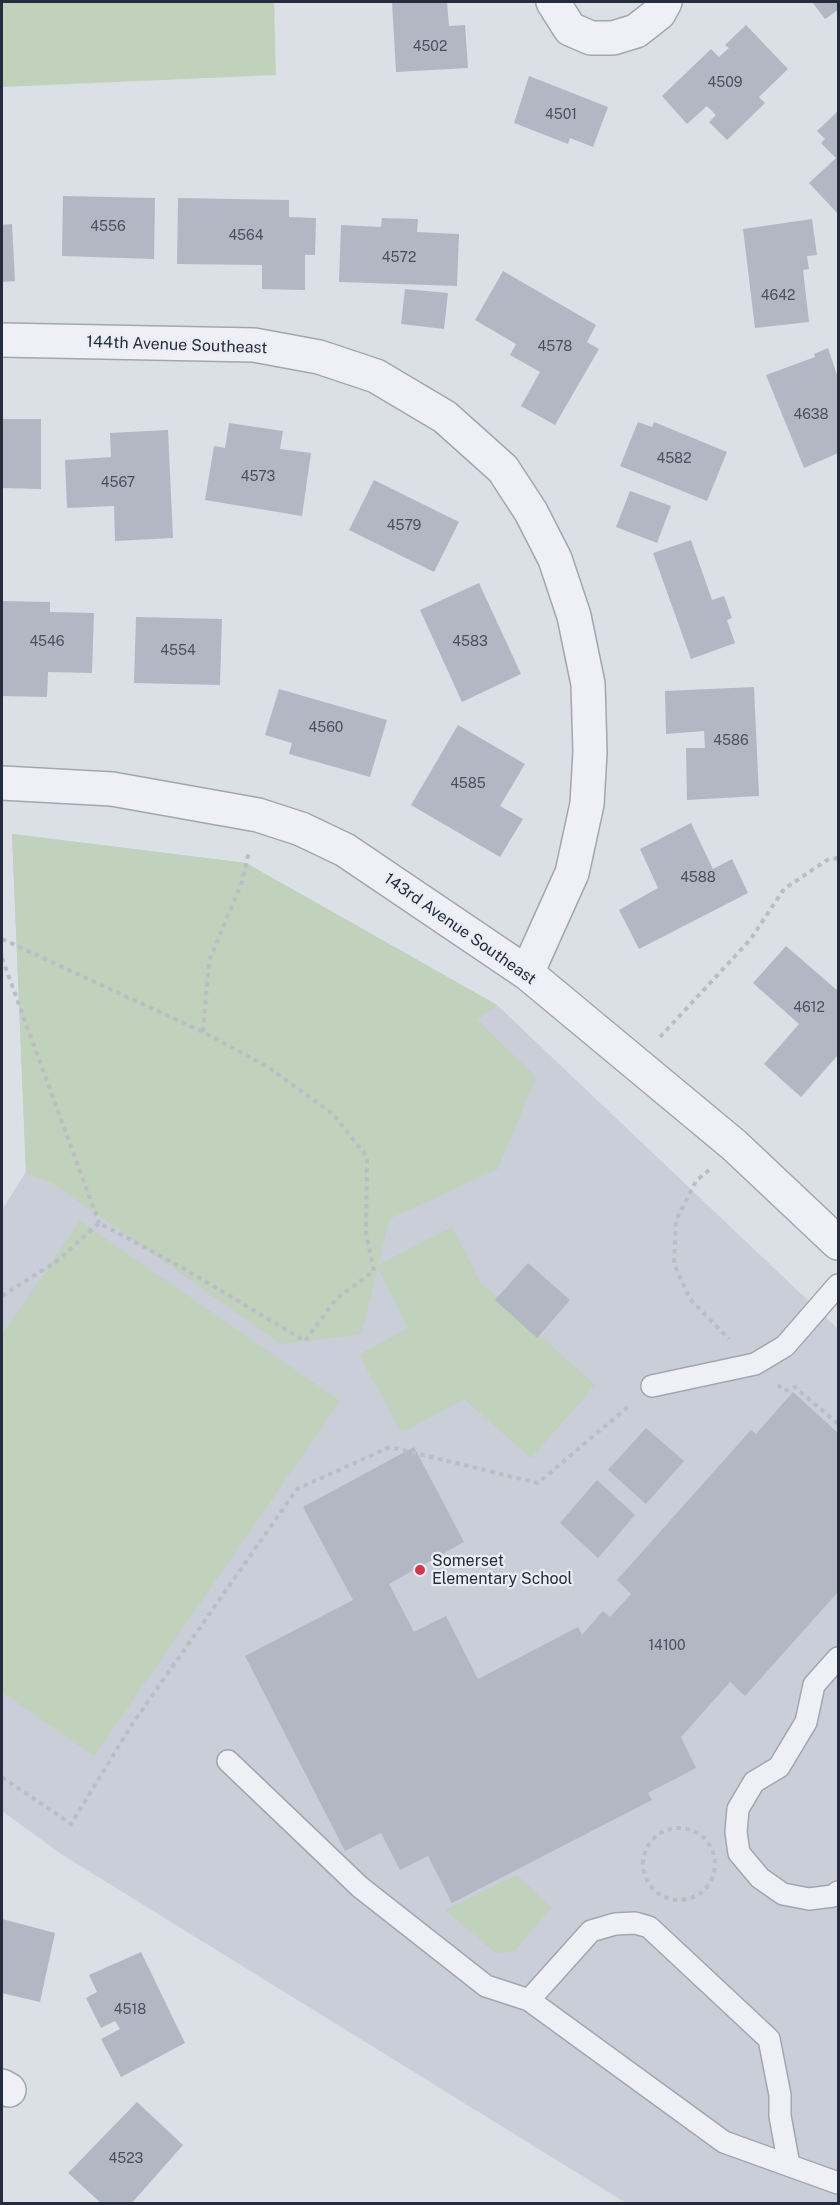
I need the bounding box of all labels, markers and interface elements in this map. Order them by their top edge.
house number: 4502 [413,39,447,55]
house number: 4509 [708,75,742,91]
house number: 4501 [545,107,577,123]
house number: 4556 [90,219,126,235]
house number: 4564 [228,228,264,244]
house number: 4572 [382,250,416,266]
house number: 4642 [761,288,795,304]
street label: 144th Avenue Southeast [86,332,268,358]
house number: 4578 [538,339,572,355]
house number: 4638 [793,407,829,423]
house number: 4582 [656,451,692,467]
house number: 4573 [241,469,275,485]
house number: 4567 [101,475,135,491]
house number: 4579 [387,518,421,534]
house number: 4546 [29,634,65,650]
house number: 4583 [452,634,488,650]
house number: 4554 [160,643,196,659]
house number: 4560 [309,720,343,736]
house number: 4586 [713,733,749,749]
house number: 4585 [450,776,486,792]
street label: 143rd Avenue Southeast [380,869,540,989]
house number: 4588 [680,870,716,886]
house number: 4612 [793,1000,825,1016]
place label: Somerset Elementary School [432,1551,572,1589]
marker: Somerset Elementary School [413,1563,427,1577]
house number: 14100 [648,1638,686,1654]
house number: 4518 [114,2002,146,2018]
house number: 4523 [109,2151,143,2167]

